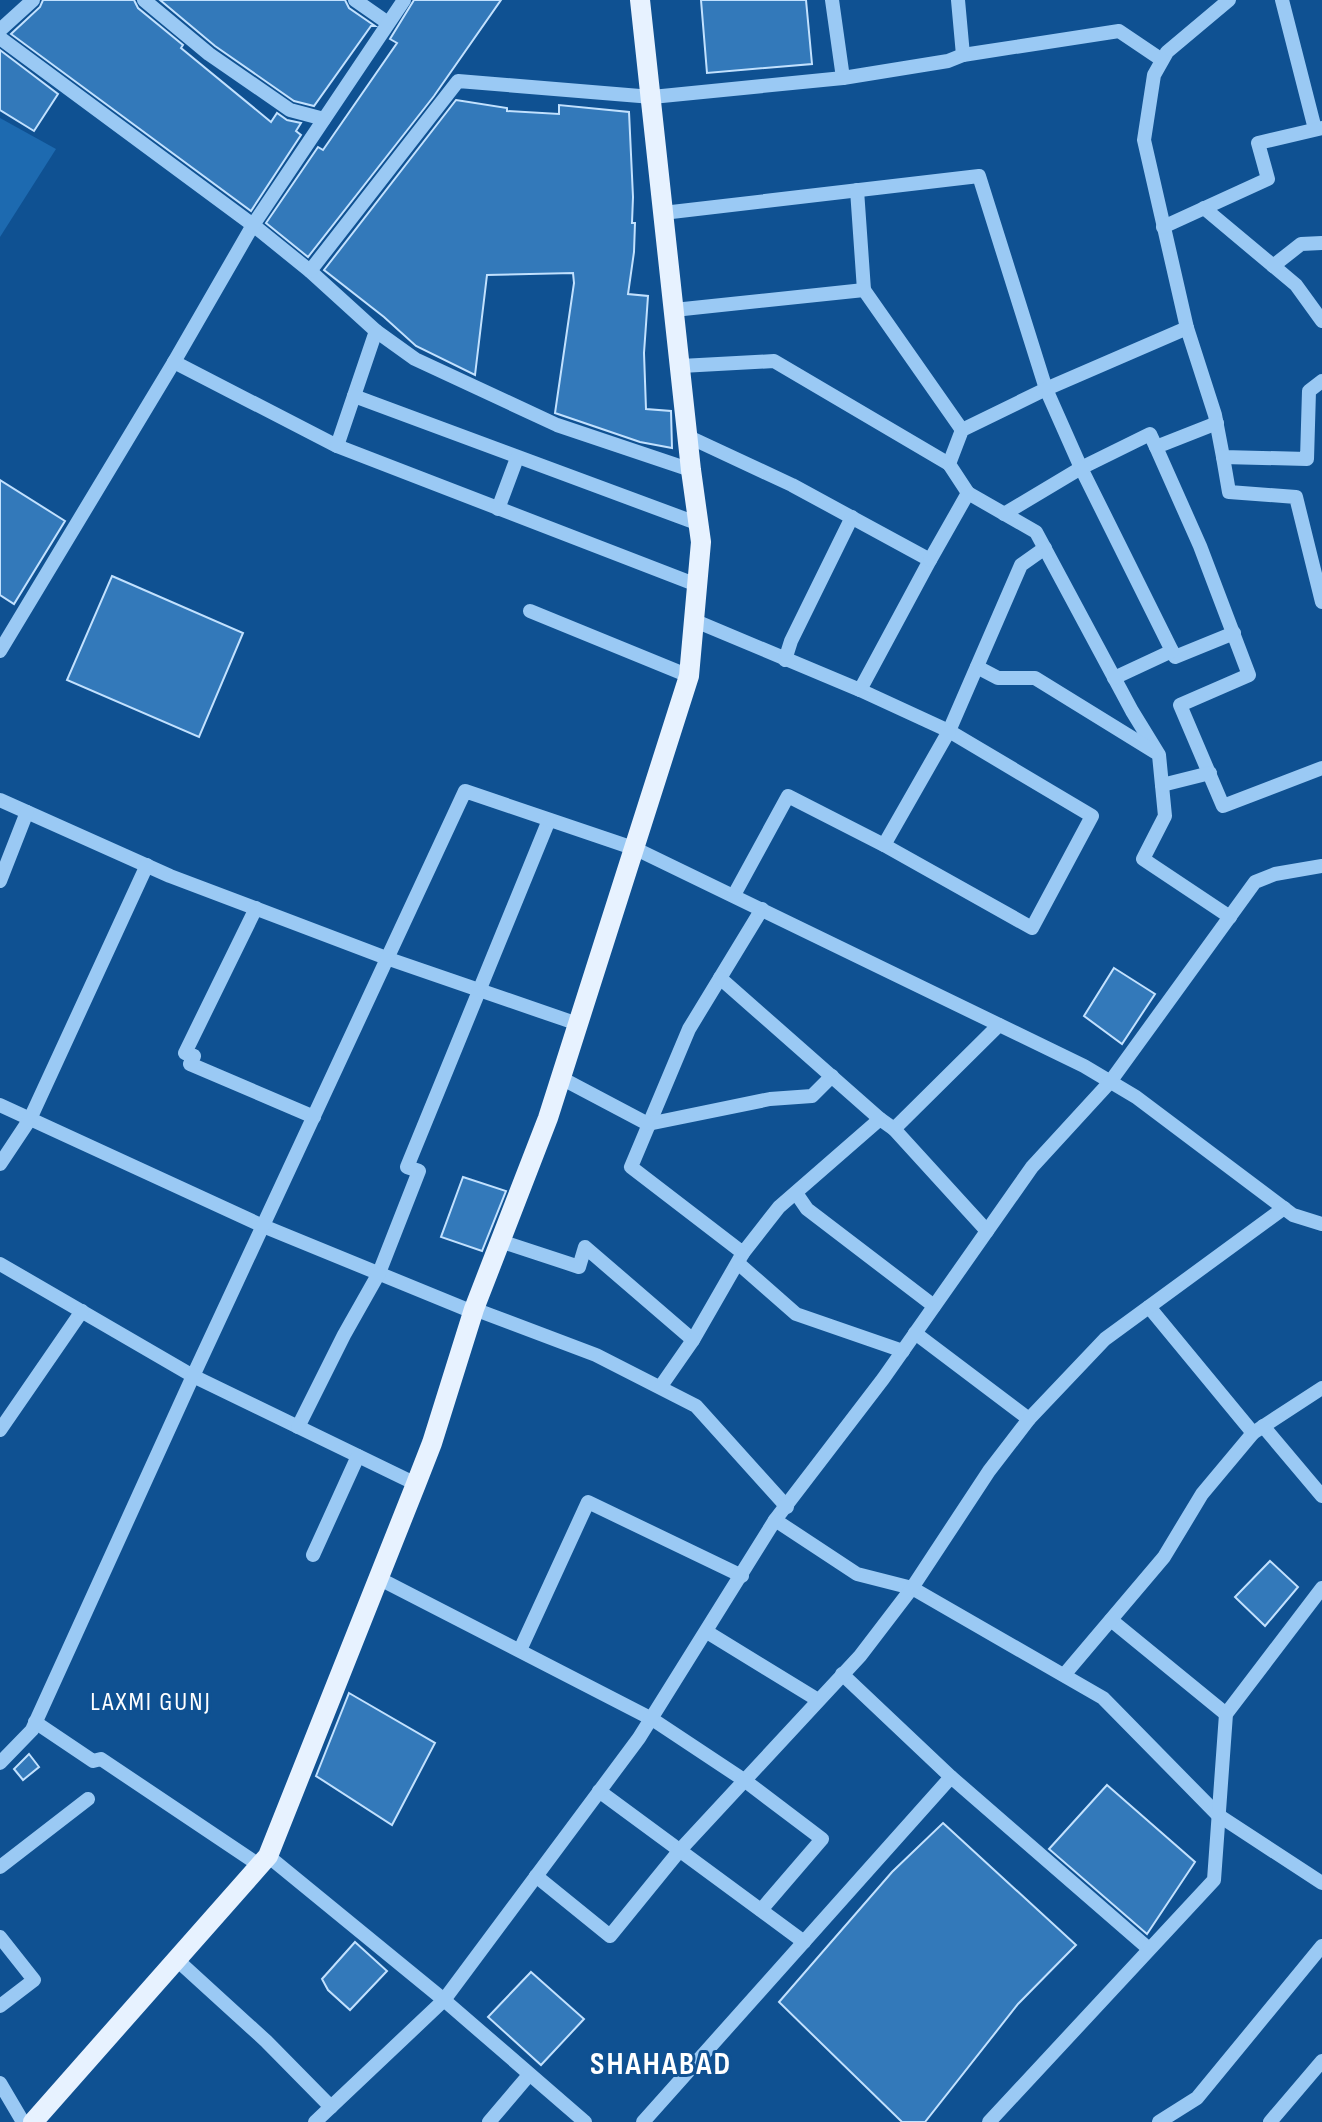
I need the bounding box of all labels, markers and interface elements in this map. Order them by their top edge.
district label: LAXMI GUNJ [90,1687,212,1718]
district label: SHAHABAD [590,2045,732,2084]

